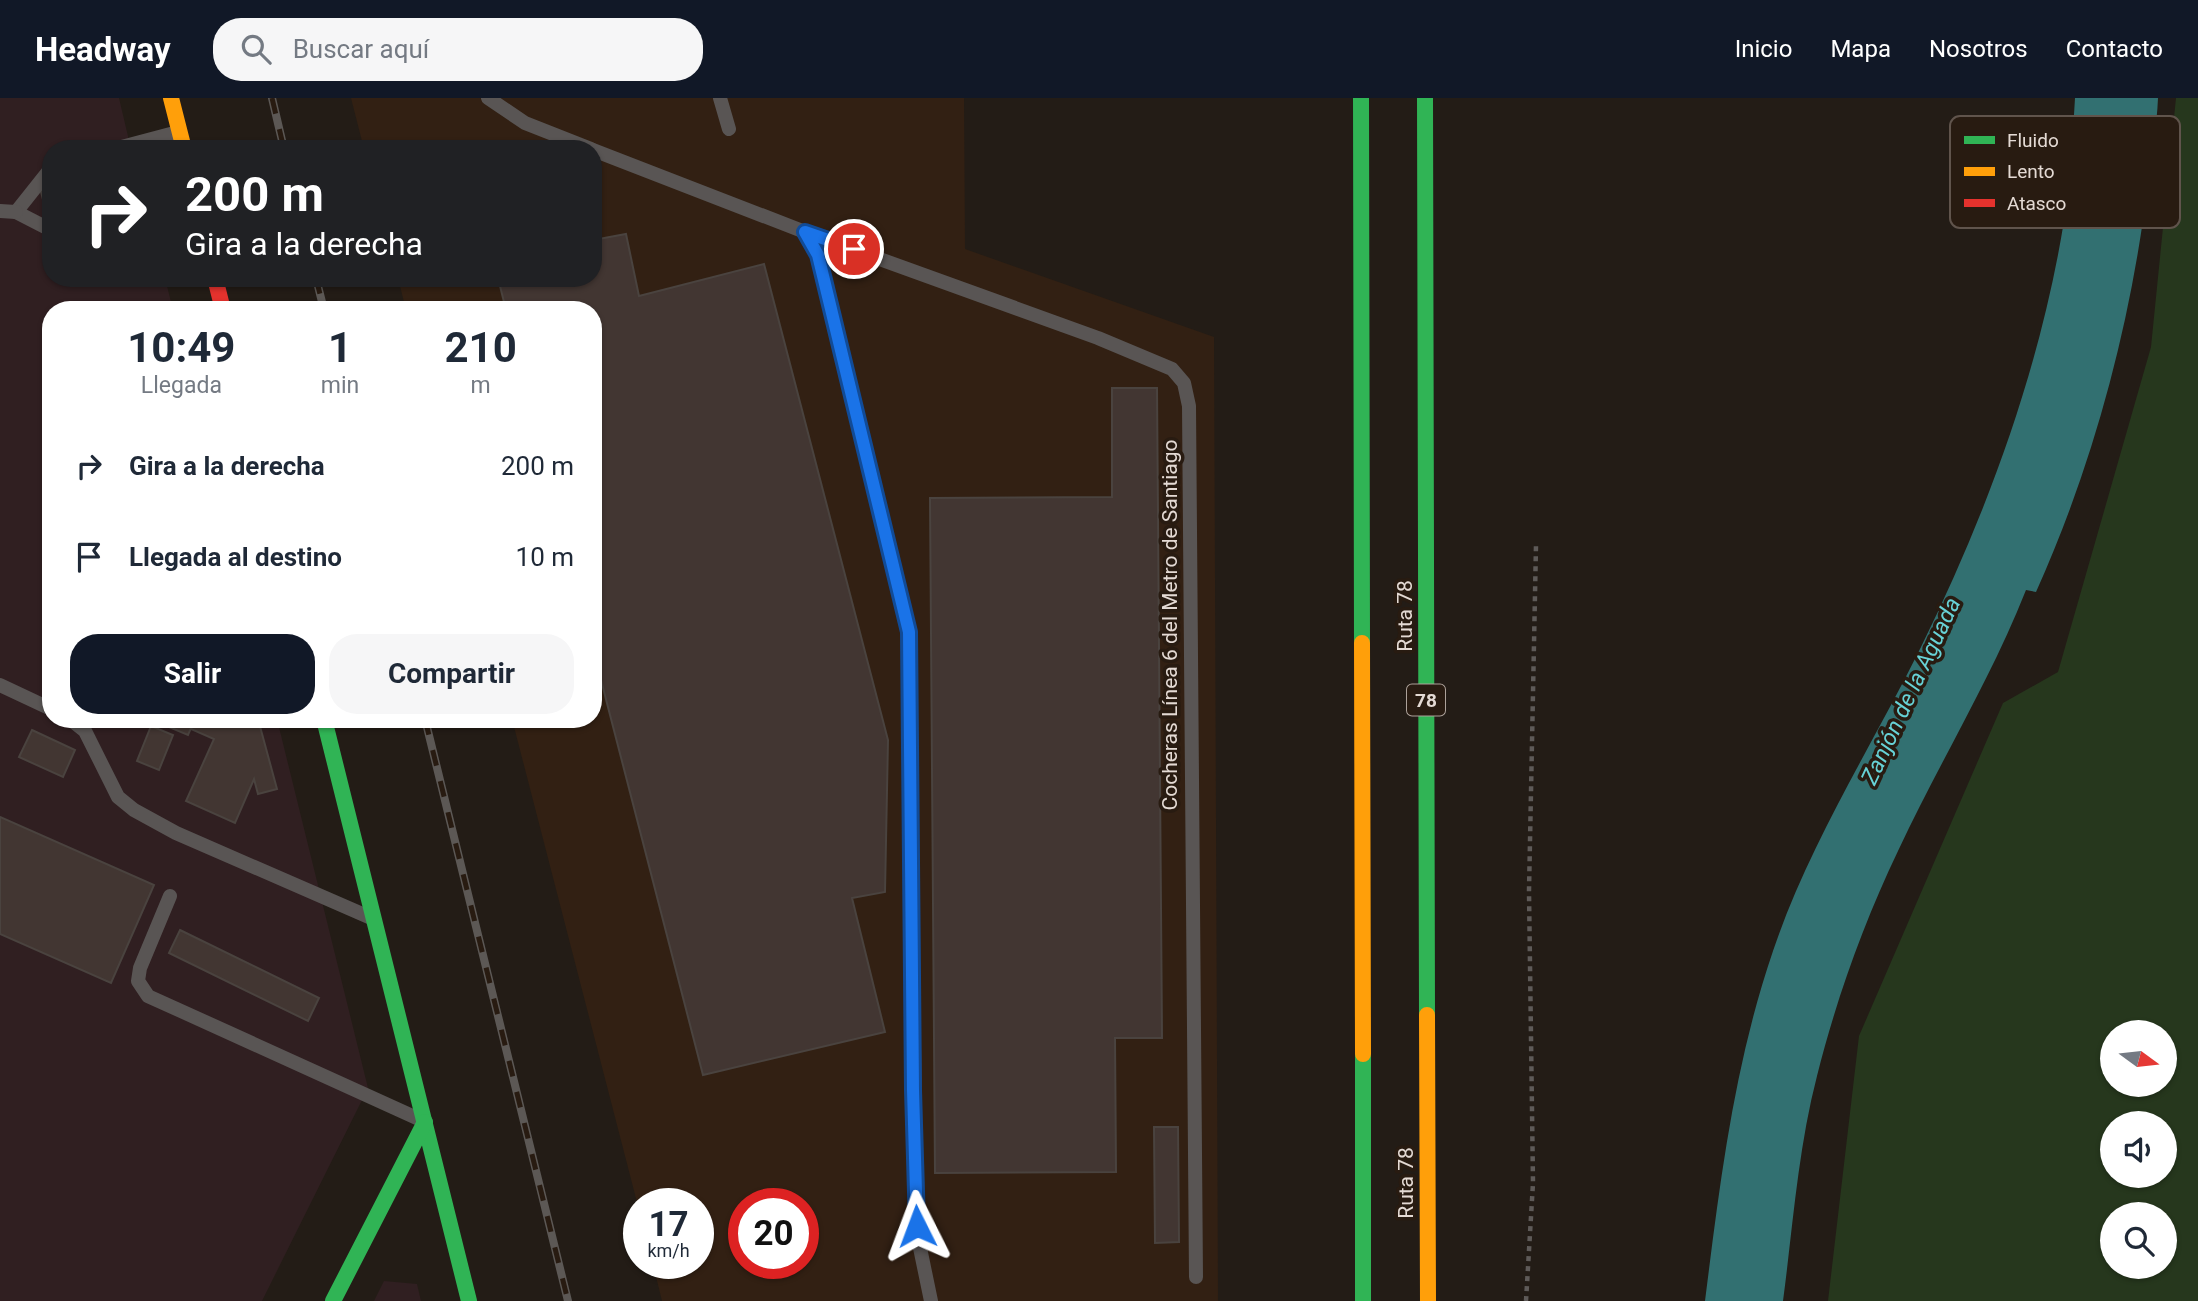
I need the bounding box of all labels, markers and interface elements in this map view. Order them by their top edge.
search box [213,18,703,81]
text: Headway [35,30,171,69]
icon: search [237,30,275,68]
text: Buscar aquí [293,34,429,64]
text: Inicio [1735,35,1792,63]
text: Mapa [1830,35,1891,63]
text: Nosotros [1929,35,2028,63]
text: Contacto [2066,35,2163,63]
legend [1950,116,2180,228]
text: Fluido [2007,129,2059,152]
text: Lento [2007,160,2055,183]
text: 200 m [185,166,324,223]
icon: right [70,168,161,259]
text: Atasco [2007,192,2066,215]
pin [824,219,884,279]
text: Gira a la derecha [185,225,423,263]
icon: arrive [835,230,873,268]
text: 10:49 [127,323,235,372]
text: 1 [328,323,352,372]
text: 210 [444,323,517,372]
text: Llegada [141,372,222,399]
text: min [321,372,359,399]
text: m [471,372,491,399]
street label: Cocheras Línea 6 del Metro de Santiago [1158,439,1182,810]
icon: right [70,447,108,485]
text: Gira a la derecha [129,451,325,481]
text: 200 m [501,451,574,481]
icon: arrive [70,538,108,576]
text: Llegada al destino [129,542,342,572]
text: 10 m [516,542,574,572]
street label: Ruta 78 [1393,580,1417,652]
water label: Zanjón de la Aguada [1855,593,1966,790]
button: Salir [70,634,315,714]
button: Compartir [329,634,574,714]
road number: 78 [1407,684,1445,716]
north arrow [2100,1020,2177,1097]
map controls [2100,1020,2177,1279]
button: sound [2100,1111,2177,1188]
street label: Ruta 78 [1394,1147,1418,1219]
speed limit sign: 20 [728,1188,819,1279]
position arrow [880,1189,954,1263]
button: search [2100,1202,2177,1279]
text: 17 [648,1204,689,1245]
text: km/h [647,1240,690,1261]

